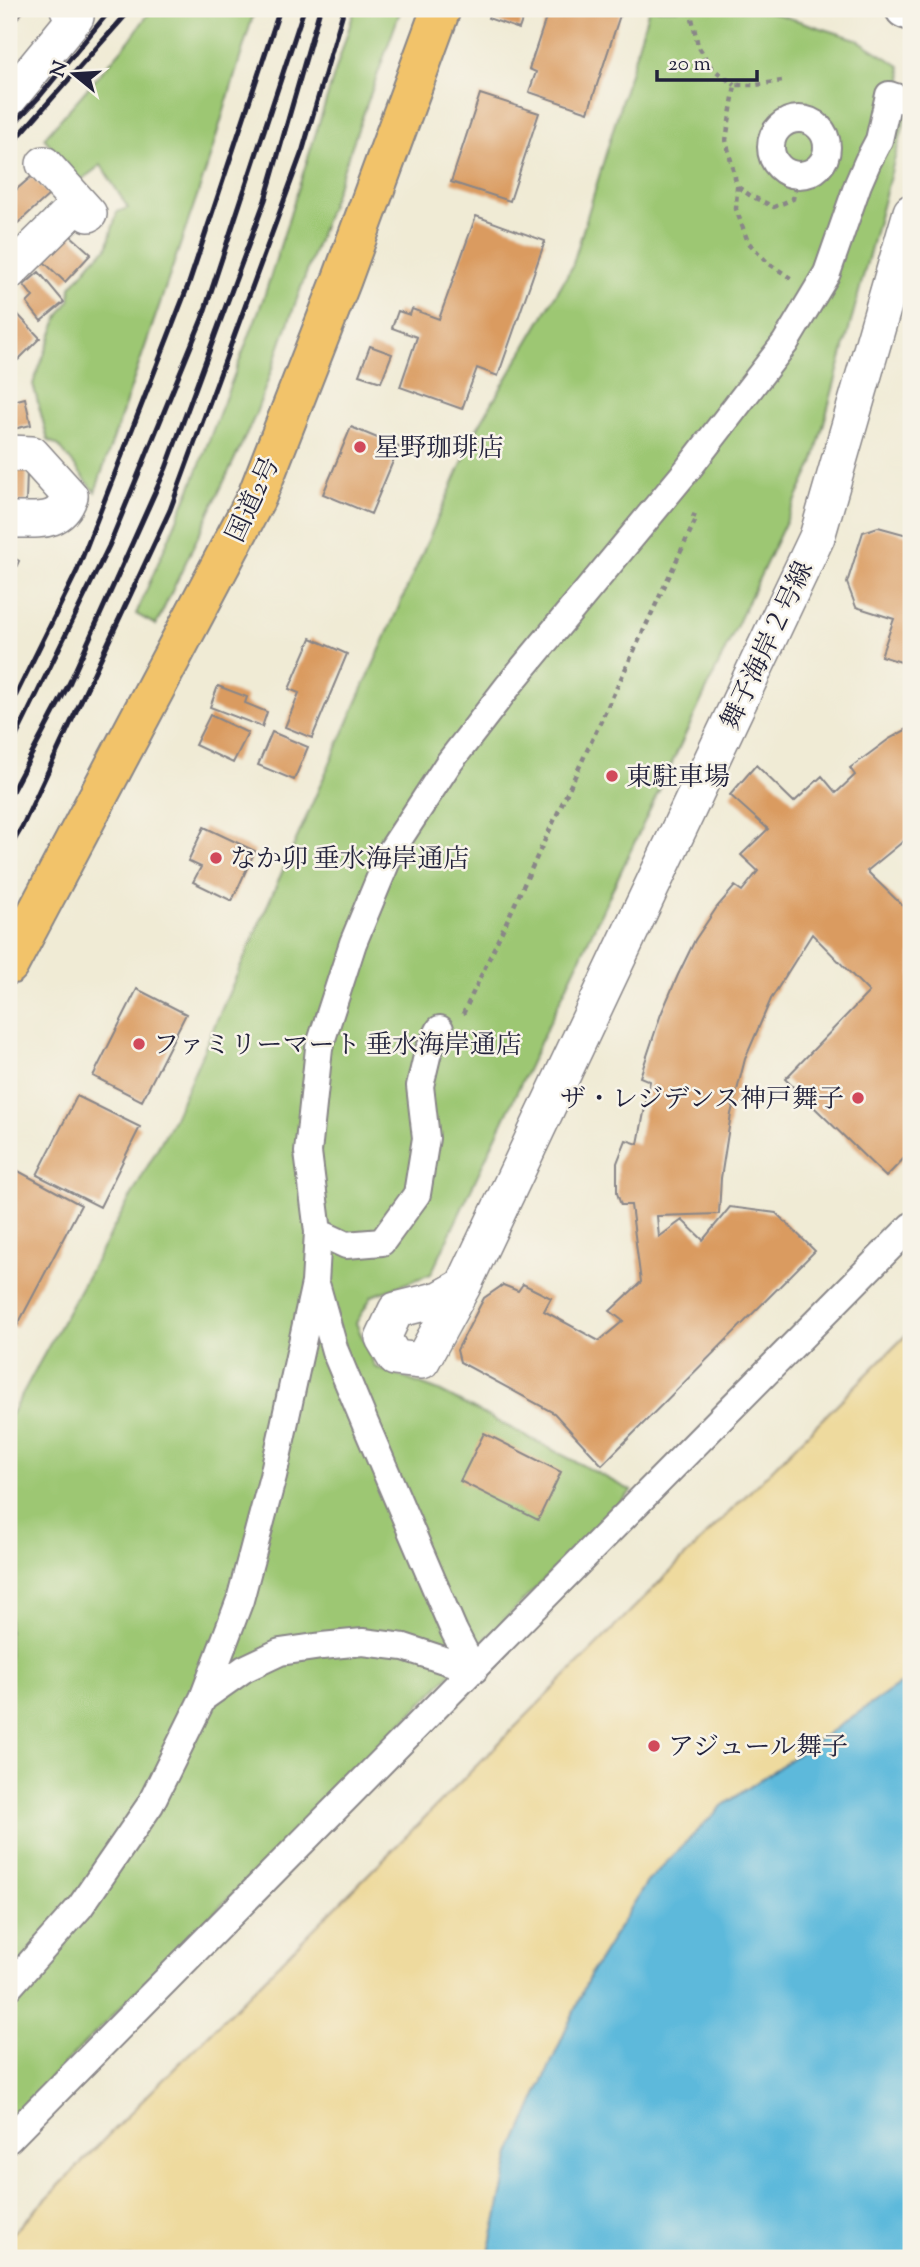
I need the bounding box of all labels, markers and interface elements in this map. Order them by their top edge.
north arrow [38,38,108,108]
scale bar [657,38,757,82]
text: 20 m [668,50,711,80]
text: N [45,58,75,81]
place label: 星野珈琲店 [374,431,504,468]
marker: 星野珈琲店 [352,439,368,455]
street label: 国道2号 [218,451,290,549]
street label: 舞子海岸２号線 [713,556,823,736]
place label: 東駐車場 [626,760,730,797]
marker: 東駐車場 [604,768,620,784]
place label: なか卯 垂水海岸通店 [230,842,470,879]
marker: なか卯 垂水海岸通店 [208,850,224,866]
place label: ファミリーマート 垂水海岸通店 [153,1028,522,1065]
marker: ファミリーマート 垂水海岸通店 [131,1036,147,1052]
place label: ザ・レジデンス神戸舞子 [560,1082,844,1119]
marker: ザ・レジデンス神戸舞子 [850,1090,866,1106]
place label: アジュール舞子 [668,1730,848,1767]
marker: アジュール舞子 [646,1738,662,1754]

